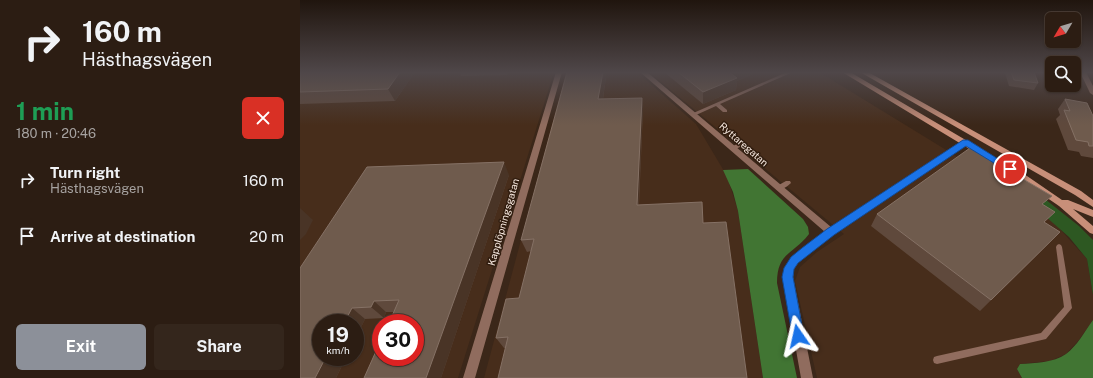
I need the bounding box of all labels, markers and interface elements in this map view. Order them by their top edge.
north arrow [1045,12,1081,48]
map controls [1045,12,1081,92]
text: 160 m [82,15,162,48]
icon: right [16,16,68,68]
text: Hästhagsvägen [82,49,212,70]
button: search [1045,56,1081,92]
text: 1 min [16,97,74,125]
button: close [242,97,284,139]
street label: Ryttaregatan [717,119,771,169]
text: 180 m · 20:46 [16,126,96,141]
pin [993,152,1027,186]
icon: arrive [999,158,1021,180]
text: Turn right [50,164,120,181]
icon: right [16,169,38,191]
text: 160 m [243,172,284,189]
street label: Kapplöpningsgatan [485,177,521,267]
text: Hästhagsvägen [50,181,144,196]
icon: arrive [16,225,38,247]
text: Arrive at destination [50,228,195,245]
text: 20 m [249,228,284,245]
speed limit sign: 30 [372,314,424,366]
position arrow [777,315,819,357]
text: 19 [327,323,349,347]
button: Exit [16,324,146,370]
button: Share [154,324,284,370]
text: km/h [326,344,350,356]

